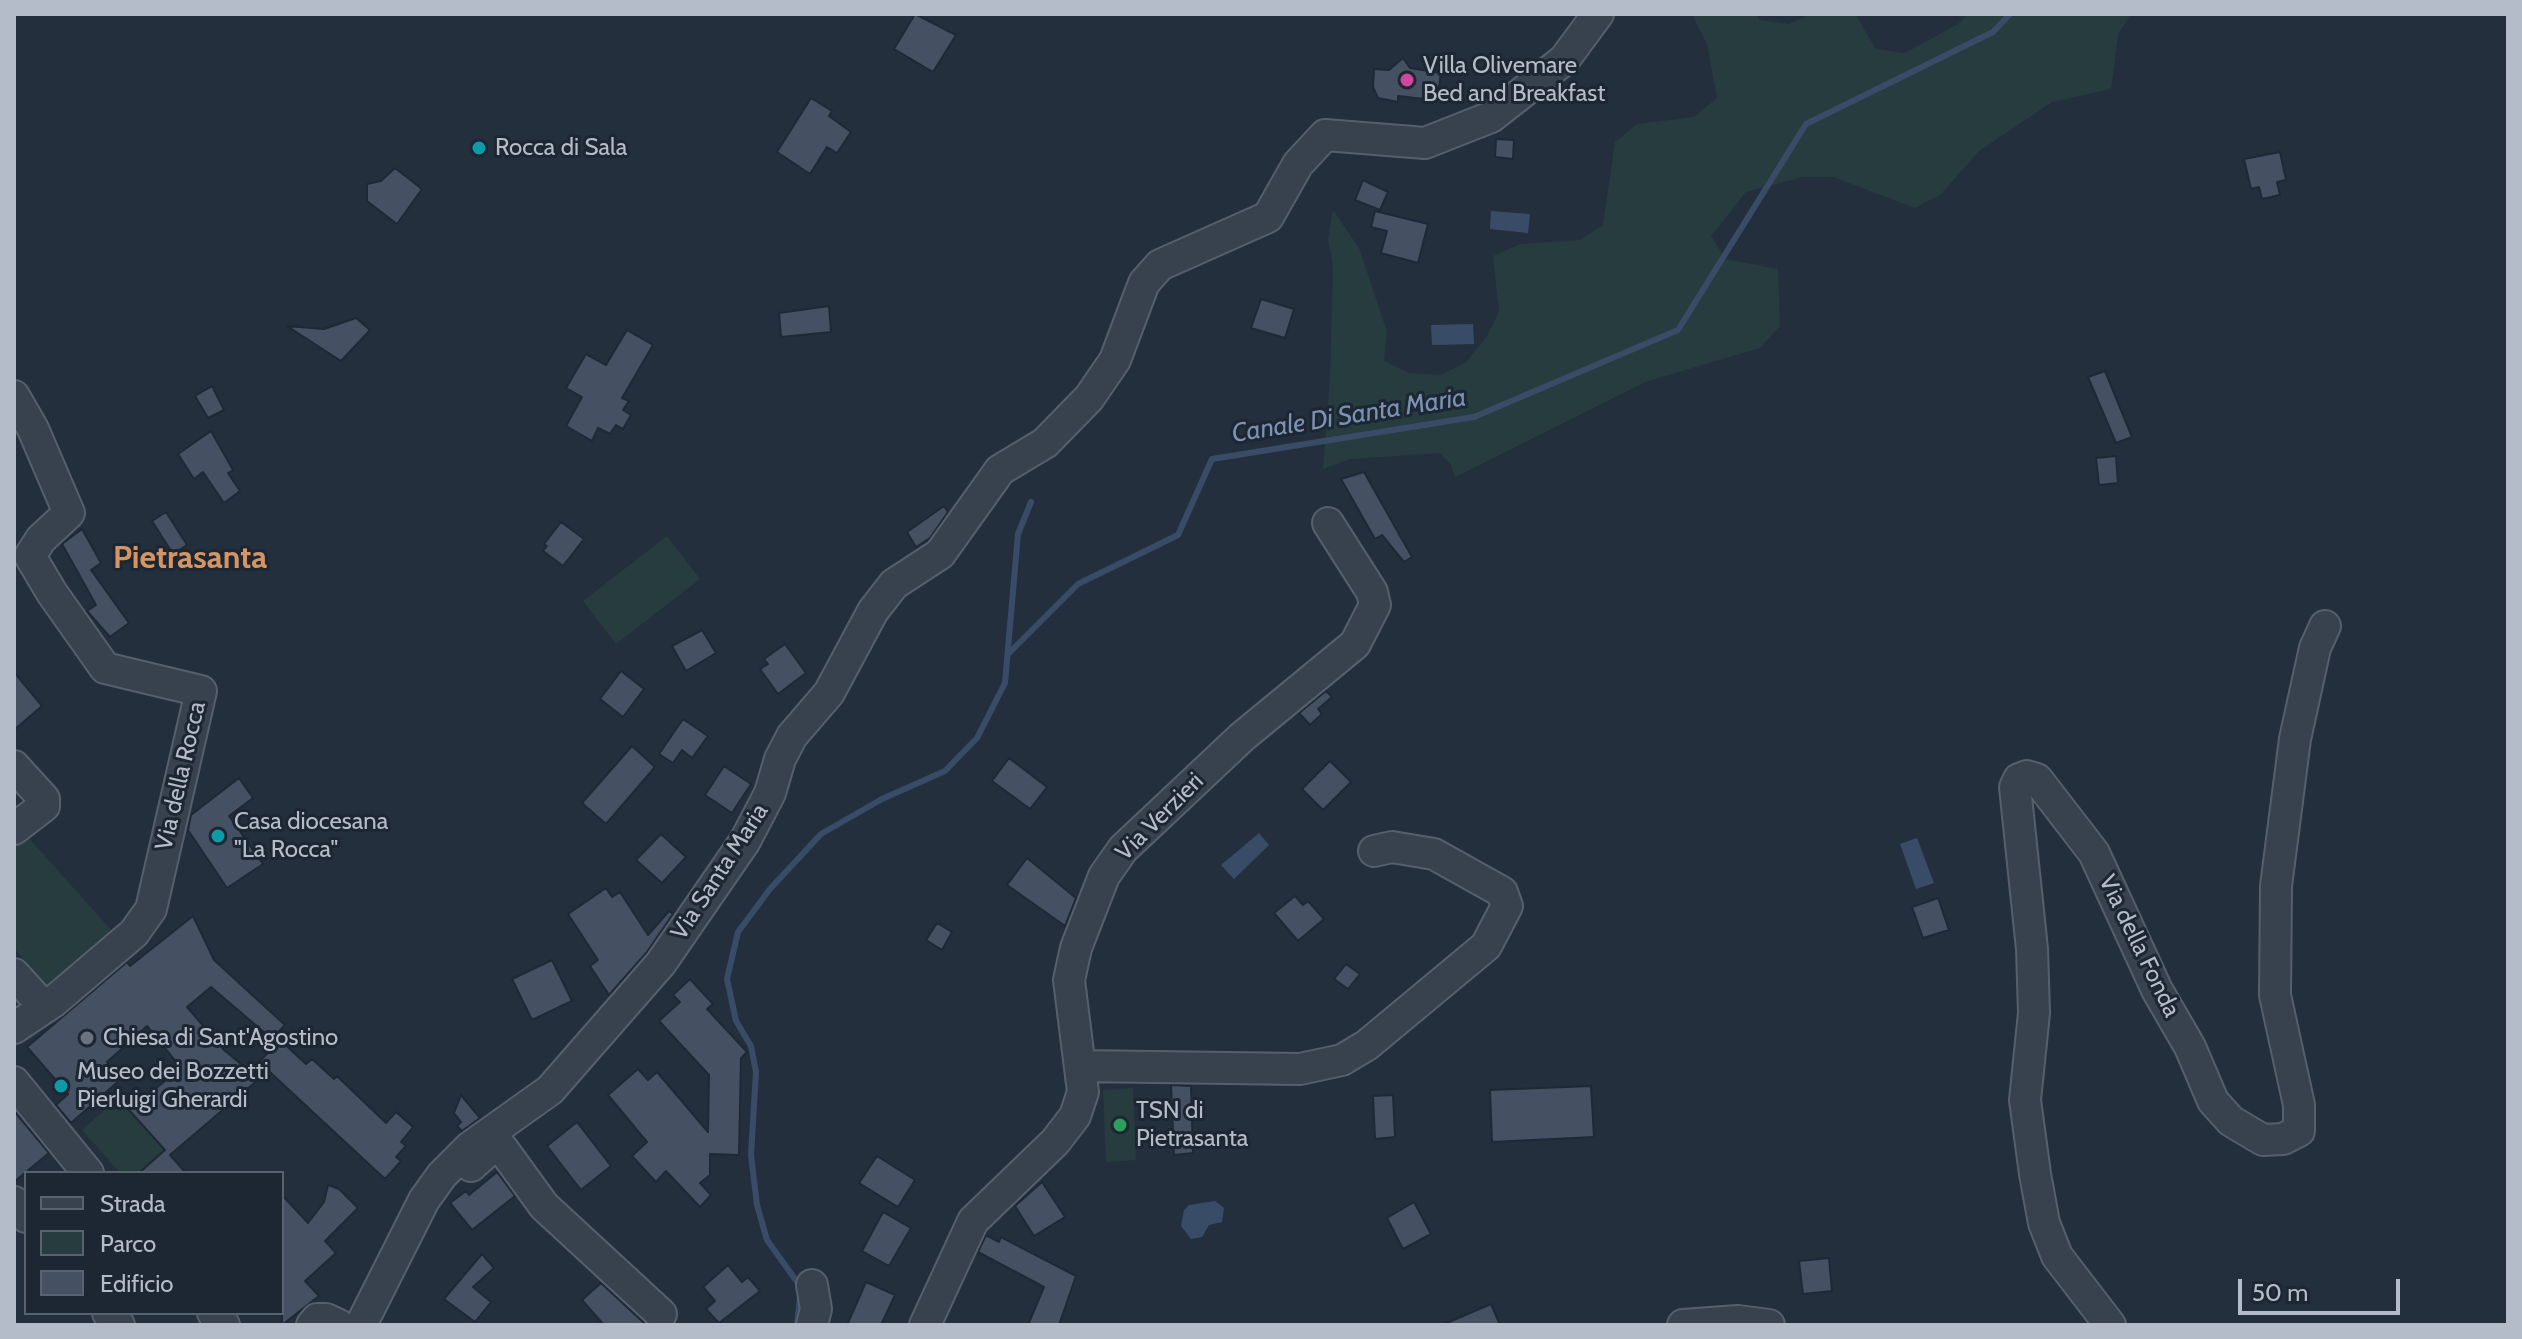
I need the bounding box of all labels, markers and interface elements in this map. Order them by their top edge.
place label: Villa Olivemare Bed and Breakfast [1423,52,1605,108]
marker: Villa Olivemare Bed and Breakfast [1398,71,1416,89]
place label: Rocca di Sala [495,134,627,162]
marker: Rocca di Sala [470,139,488,157]
water label: Canale Di Santa Maria [1230,382,1468,450]
district label: Pietrasanta [113,540,267,578]
street label: Via della Rocca [150,699,212,853]
street label: Via Verzieri [1110,767,1210,867]
street label: Via Santa Maria [665,799,775,945]
place label: Casa diocesana "La Rocca" [234,808,388,864]
marker: Casa diocesana "La Rocca" [209,827,227,845]
street label: Via della Fonda [2092,870,2186,1022]
place label: Chiesa di Sant'Agostino [103,1024,338,1052]
marker: Chiesa di Sant'Agostino [78,1029,96,1047]
place label: Museo dei Bozzetti Pierluigi Gherardi [77,1058,269,1114]
marker: Museo dei Bozzetti Pierluigi Gherardi [52,1077,70,1095]
place label: TSN di Pietrasanta [1136,1097,1248,1153]
marker: TSN di Pietrasanta [1111,1116,1129,1134]
legend [24,1171,284,1315]
text: Strada [100,1189,166,1218]
text: Parco [100,1229,156,1258]
scale bar [2242,1263,2404,1313]
text: Edificio [100,1269,174,1298]
text: 50 m [2252,1278,2308,1307]

